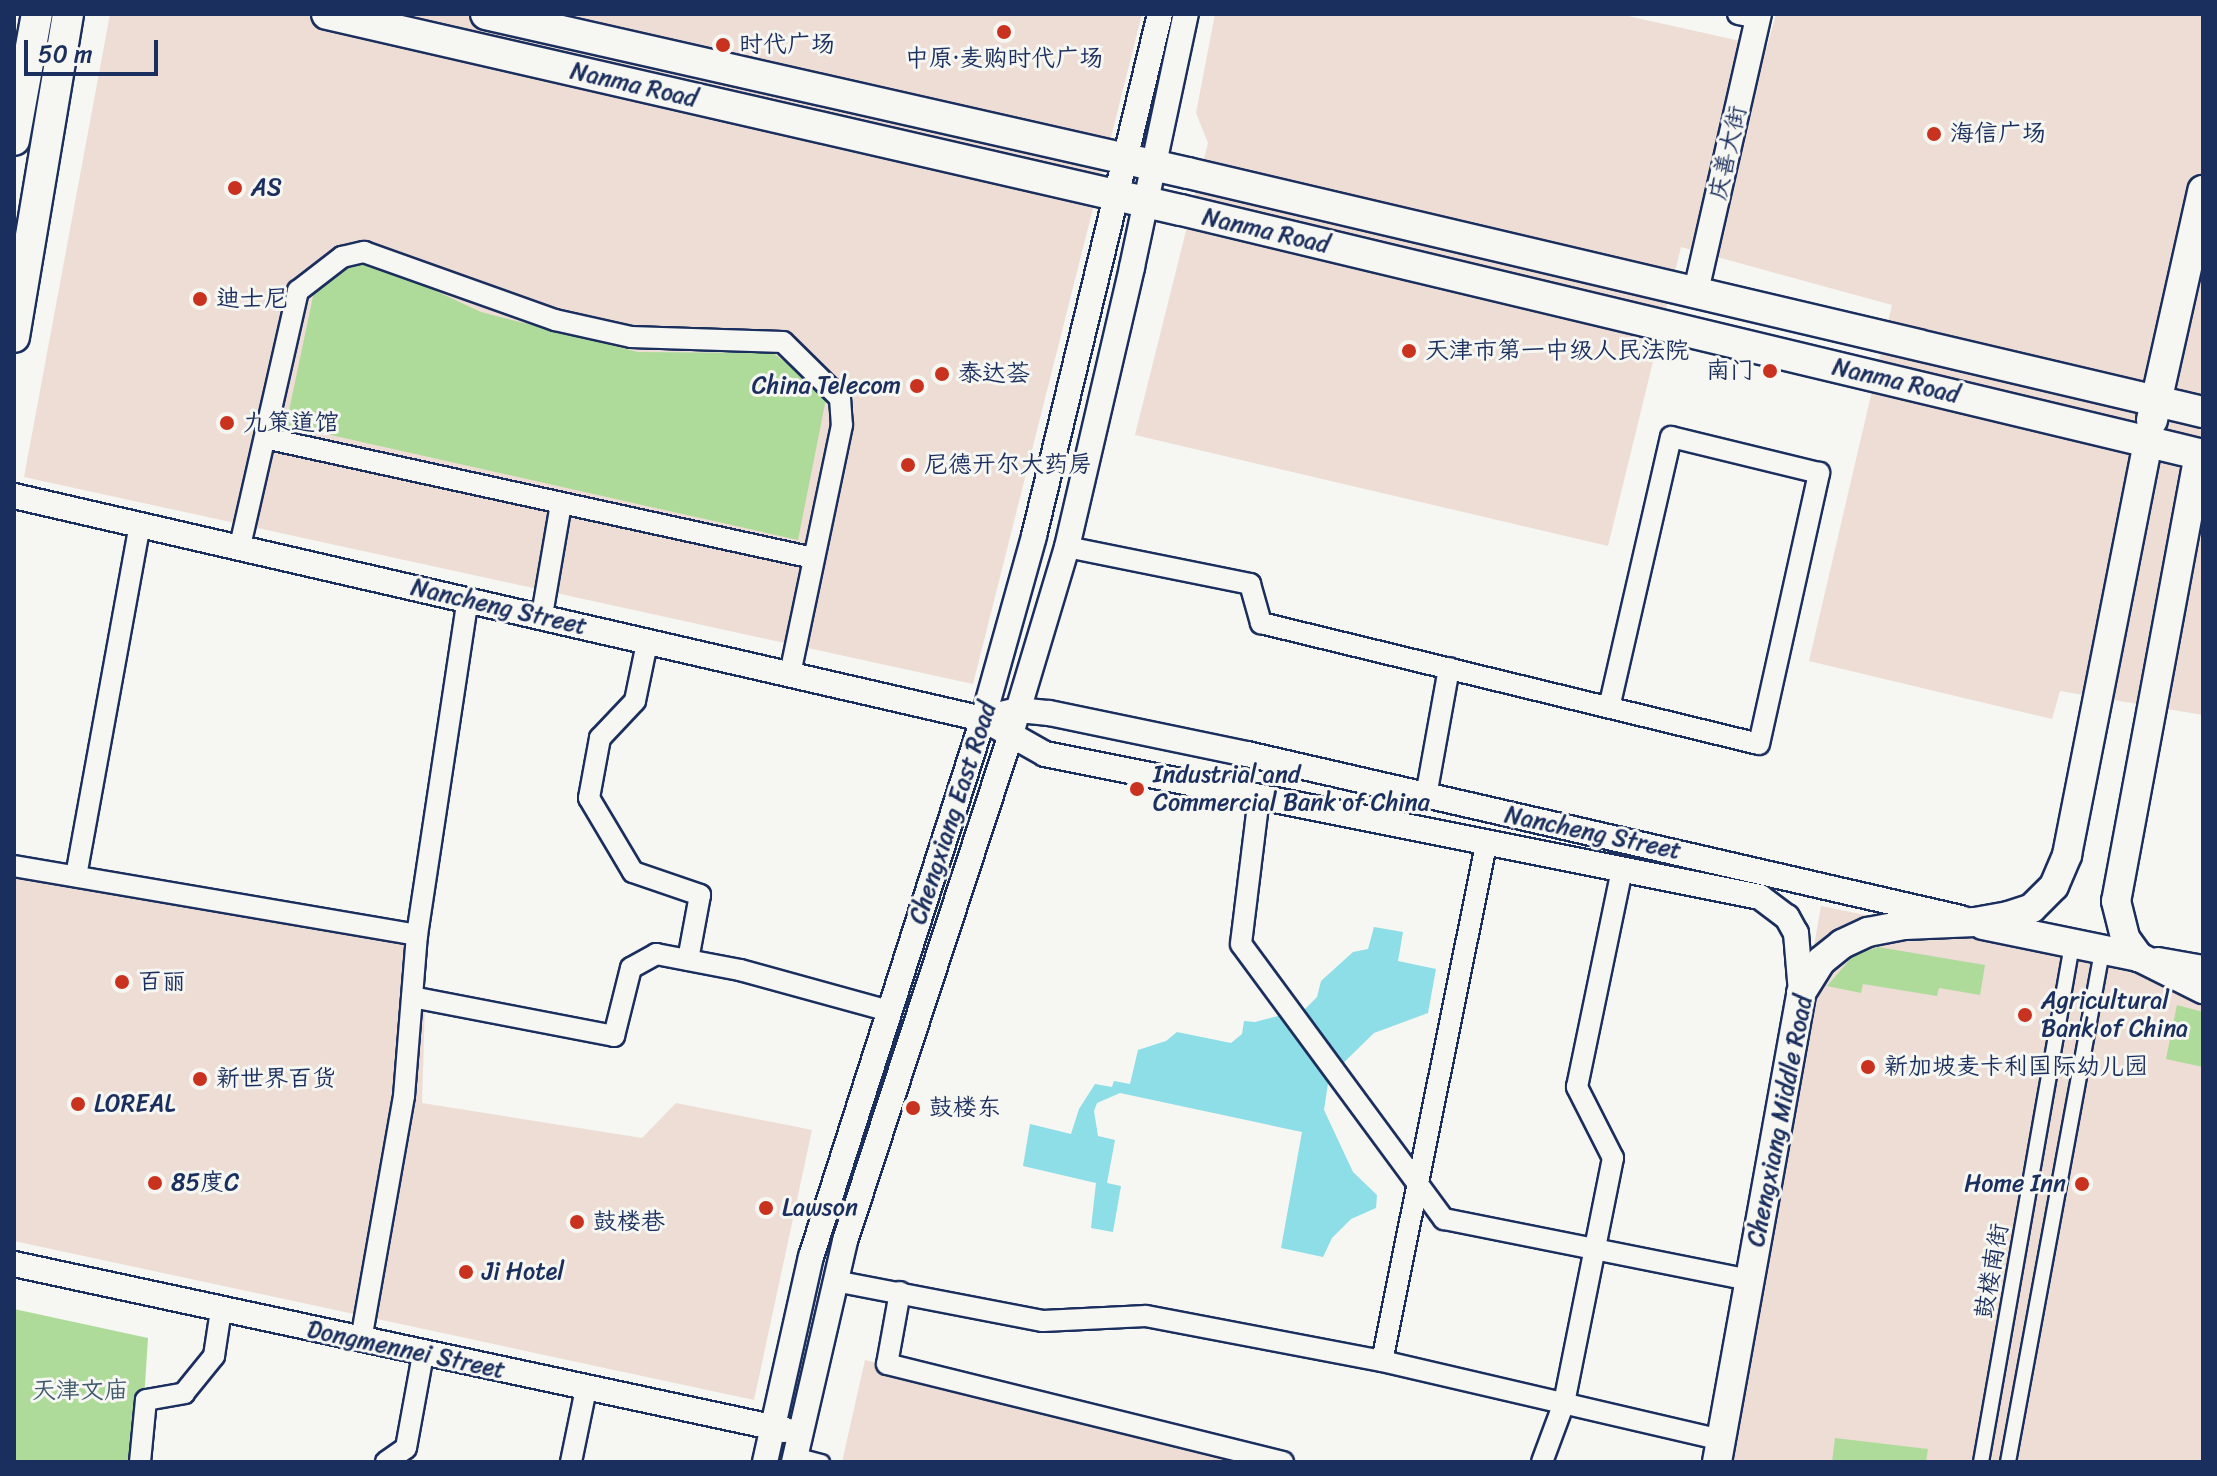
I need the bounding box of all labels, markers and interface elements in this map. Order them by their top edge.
marker: 中原·麦购时代广场 [995,23,1013,41]
scale bar [28,24,162,74]
place label: 时代广场 [739,31,835,59]
text: 50 m [38,33,93,75]
marker: 时代广场 [714,36,732,54]
place label: 中原·麦购时代广场 [905,45,1103,73]
street label: Nanma Road [568,56,700,114]
street label: 庆善大街 [1703,103,1753,203]
place label: 海信广场 [1950,120,2046,148]
marker: 海信广场 [1925,125,1943,143]
place label: AS [251,174,282,202]
marker: AS [226,179,244,197]
street label: Nanma Road [1200,202,1332,260]
place label: 迪士尼 [216,285,288,313]
marker: 迪士尼 [191,290,209,308]
place label: 天津市第一中级人民法院 [1425,337,1689,365]
marker: 天津市第一中级人民法院 [1400,342,1418,360]
street label: Nanma Road [1830,352,1962,410]
place label: 南门 [1706,357,1754,385]
place label: 泰达荟 [958,360,1030,388]
marker: 南门 [1761,362,1779,380]
marker: 泰达荟 [933,365,951,383]
place label: China Telecom [751,372,901,400]
marker: China Telecom [908,377,926,395]
place label: 九策道馆 [243,409,339,437]
marker: 九策道馆 [218,414,236,432]
place label: 尼德开尔大药房 [924,451,1092,479]
marker: 尼德开尔大药房 [899,456,917,474]
street label: Nancheng Street [408,573,590,641]
street label: Chengxiang East Road [903,698,1003,928]
place label: Industrial and Commercial Bank of China [1153,761,1430,817]
marker: Industrial and Commercial Bank of China [1128,780,1146,798]
street label: Nancheng Street [1502,800,1684,866]
place label: 百丽 [138,968,186,996]
marker: 百丽 [113,973,131,991]
place label: Agricultural Bank of China [2041,987,2188,1043]
street label: Chengxiang Middle Road [1741,993,1819,1249]
marker: Agricultural Bank of China [2016,1006,2034,1024]
place label: 新加坡麦卡利国际幼儿园 [1884,1053,2148,1081]
marker: 新加坡麦卡利国际幼儿园 [1859,1058,1877,1076]
place label: 新世界百货 [216,1065,336,1093]
marker: 新世界百货 [191,1070,209,1088]
place label: LOREAL [94,1090,175,1118]
place label: 鼓楼东 [929,1094,1001,1122]
marker: LOREAL [69,1095,87,1113]
marker: 鼓楼东 [904,1099,922,1117]
place label: 85度C [171,1169,239,1197]
place label: Home Inn [1964,1170,2066,1198]
marker: 85度C [146,1174,164,1192]
marker: Home Inn [2073,1175,2091,1193]
place label: Lawson [782,1194,858,1222]
marker: Lawson [757,1199,775,1217]
place label: 鼓楼巷 [593,1208,665,1236]
marker: 鼓楼巷 [568,1213,586,1231]
street label: 鼓楼南街 [1969,1221,2015,1321]
place label: Ji Hotel [482,1258,565,1286]
marker: Ji Hotel [457,1263,475,1281]
street label: Dongmennei Street [304,1315,508,1385]
park label: 天津文庙 [32,1377,128,1405]

